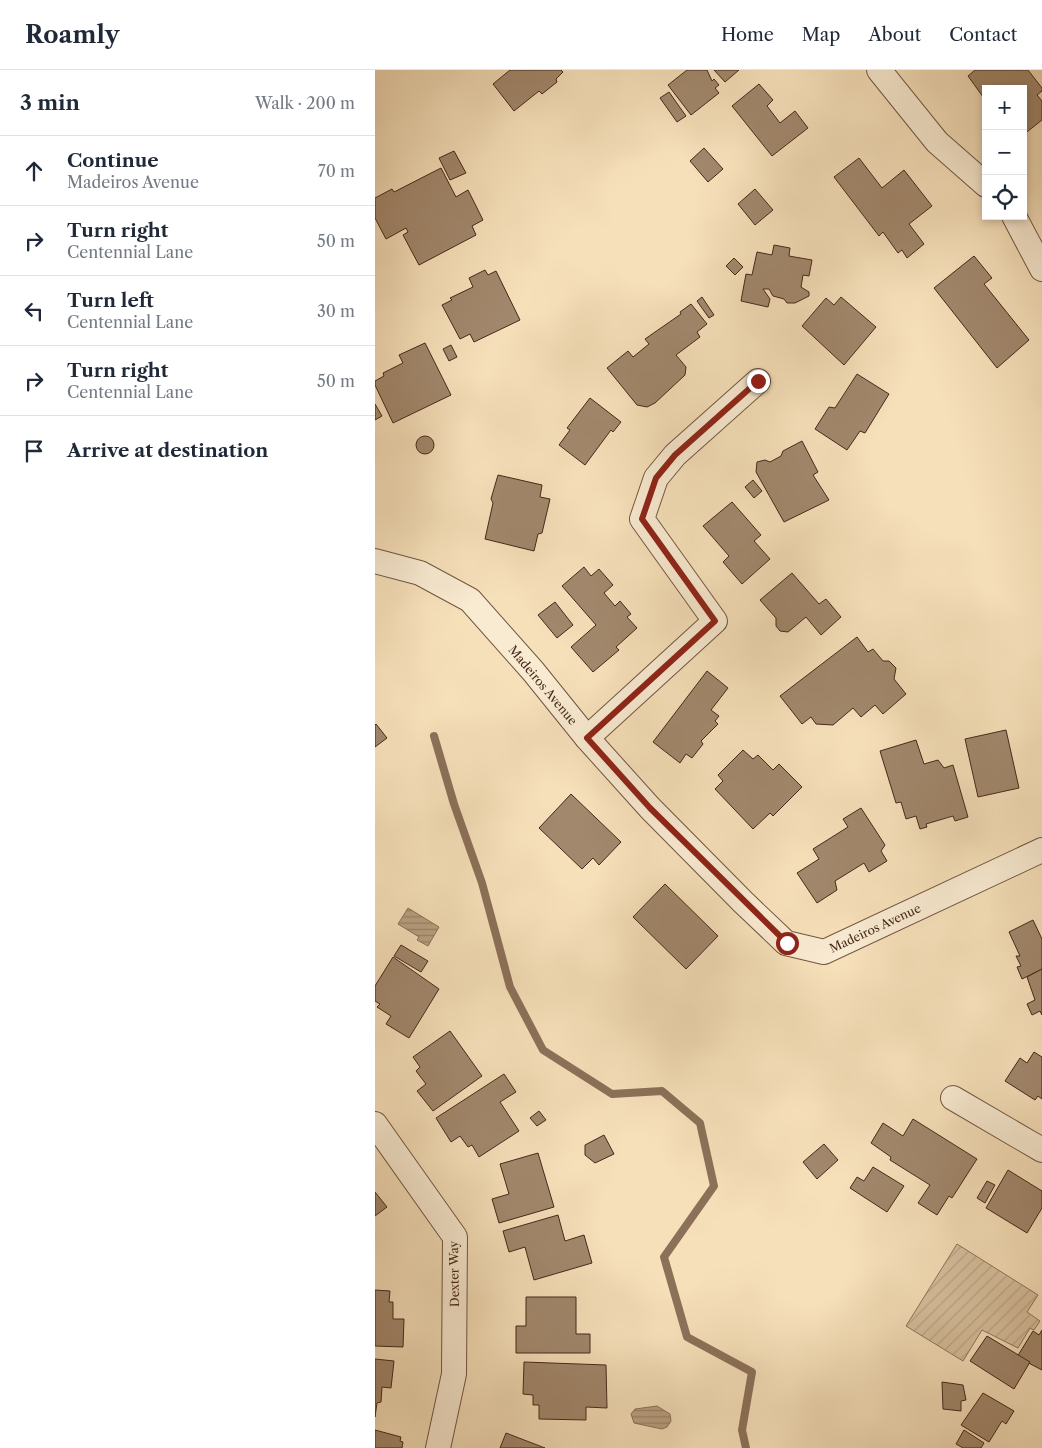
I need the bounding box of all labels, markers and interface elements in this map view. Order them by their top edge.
text: Roamly [25,20,119,49]
text: Home [721,24,774,46]
text: Map [802,24,840,46]
text: About [868,24,921,46]
text: Contact [949,24,1017,46]
map controls [982,85,1027,220]
button: + [982,85,1027,130]
text: 3 min [20,90,80,115]
text: Walk · 200 m [255,93,355,113]
button: − [982,130,1027,175]
text: Continue [67,149,159,172]
icon: ahead [20,157,48,185]
text: 70 m [318,161,355,181]
text: Madeiros Avenue [67,172,199,192]
button: locate [982,175,1027,220]
text: Turn right [67,219,168,242]
icon: right [20,227,48,255]
text: 50 m [317,231,355,251]
text: Centennial Lane [67,242,193,262]
text: Turn left [67,289,154,312]
icon: left [20,297,48,325]
text: 30 m [317,301,355,321]
text: Centennial Lane [67,312,193,332]
text: Turn right [67,359,168,382]
icon: right [20,367,48,395]
route end [747,370,770,393]
text: 50 m [317,371,355,391]
text: Centennial Lane [67,382,193,402]
icon: arrive [20,437,48,465]
text: Arrive at destination [67,439,268,462]
street label: Madeiros Avenue [505,642,581,728]
street label: Madeiros Avenue [827,900,923,956]
route start [776,932,799,955]
street label: Dexter Way [446,1240,462,1307]

